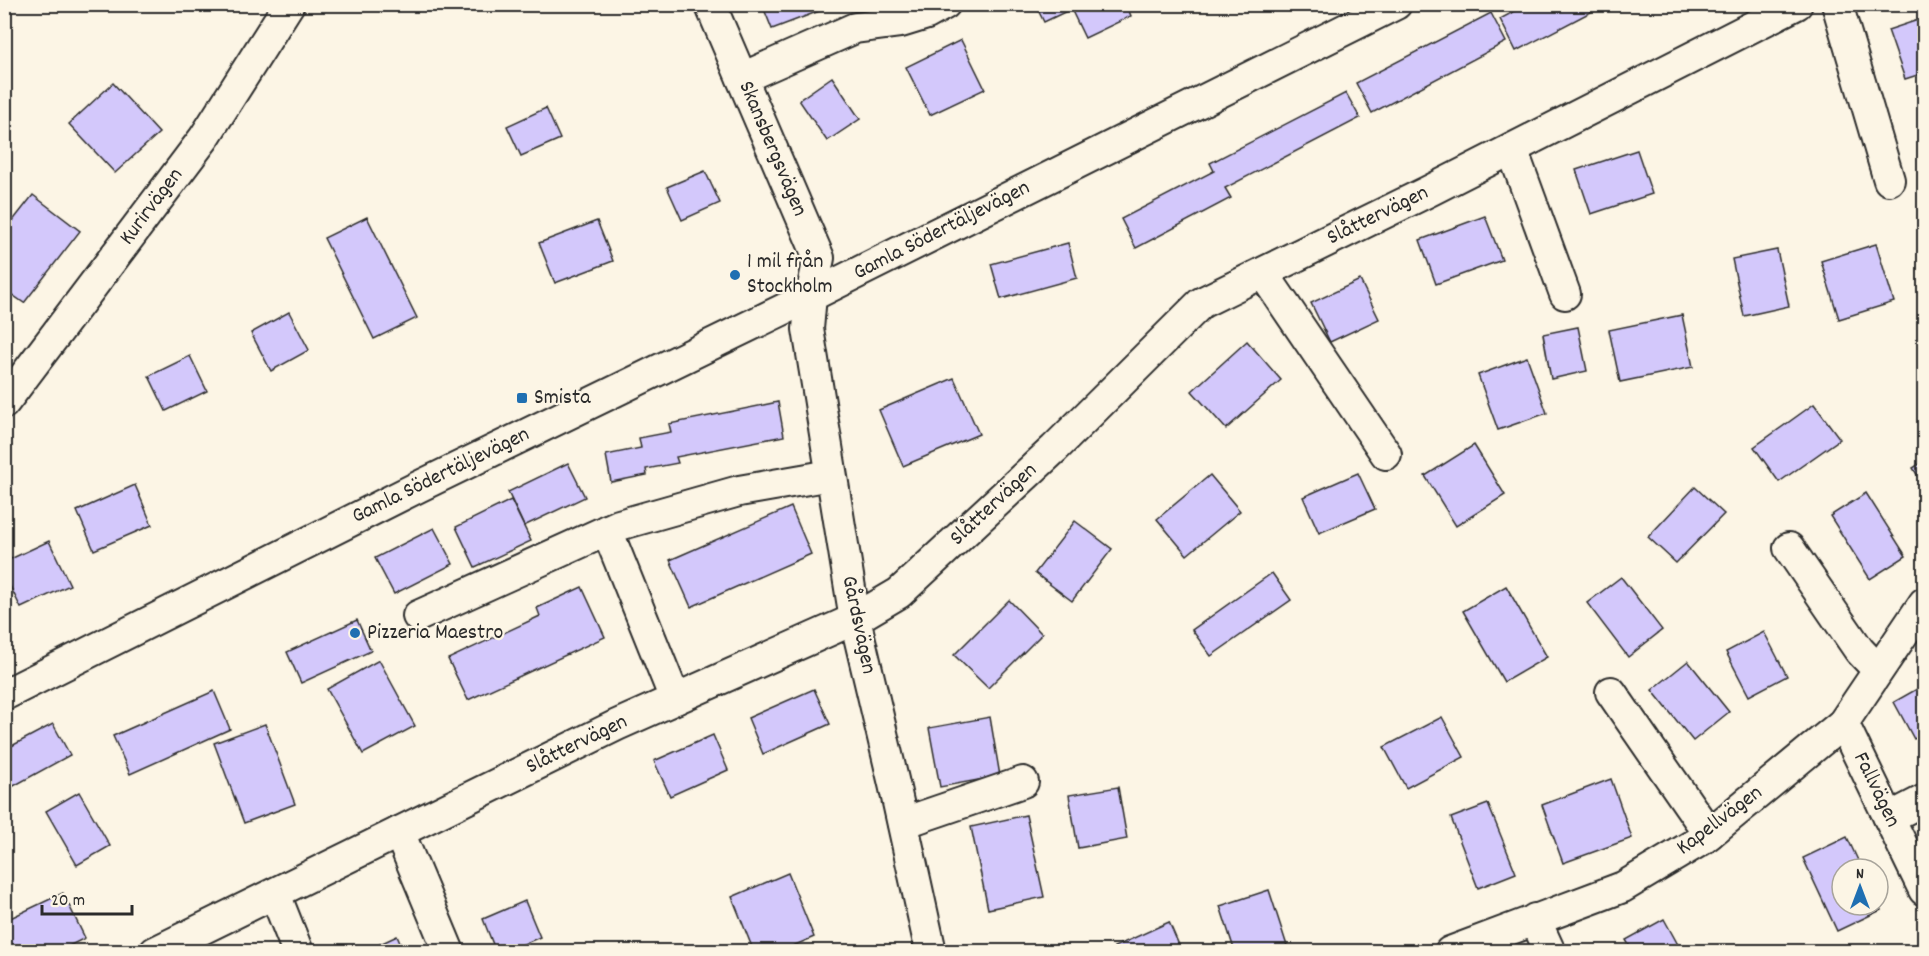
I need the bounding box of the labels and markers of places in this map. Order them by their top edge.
place label: 1 mil från Stockholm [747,247,833,303]
marker: 1 mil från Stockholm [728,268,742,282]
place label: Smista [534,383,591,414]
marker: Smista [515,391,529,405]
place label: Pizzeria Maestro [367,618,503,649]
marker: Pizzeria Maestro [348,626,362,640]

